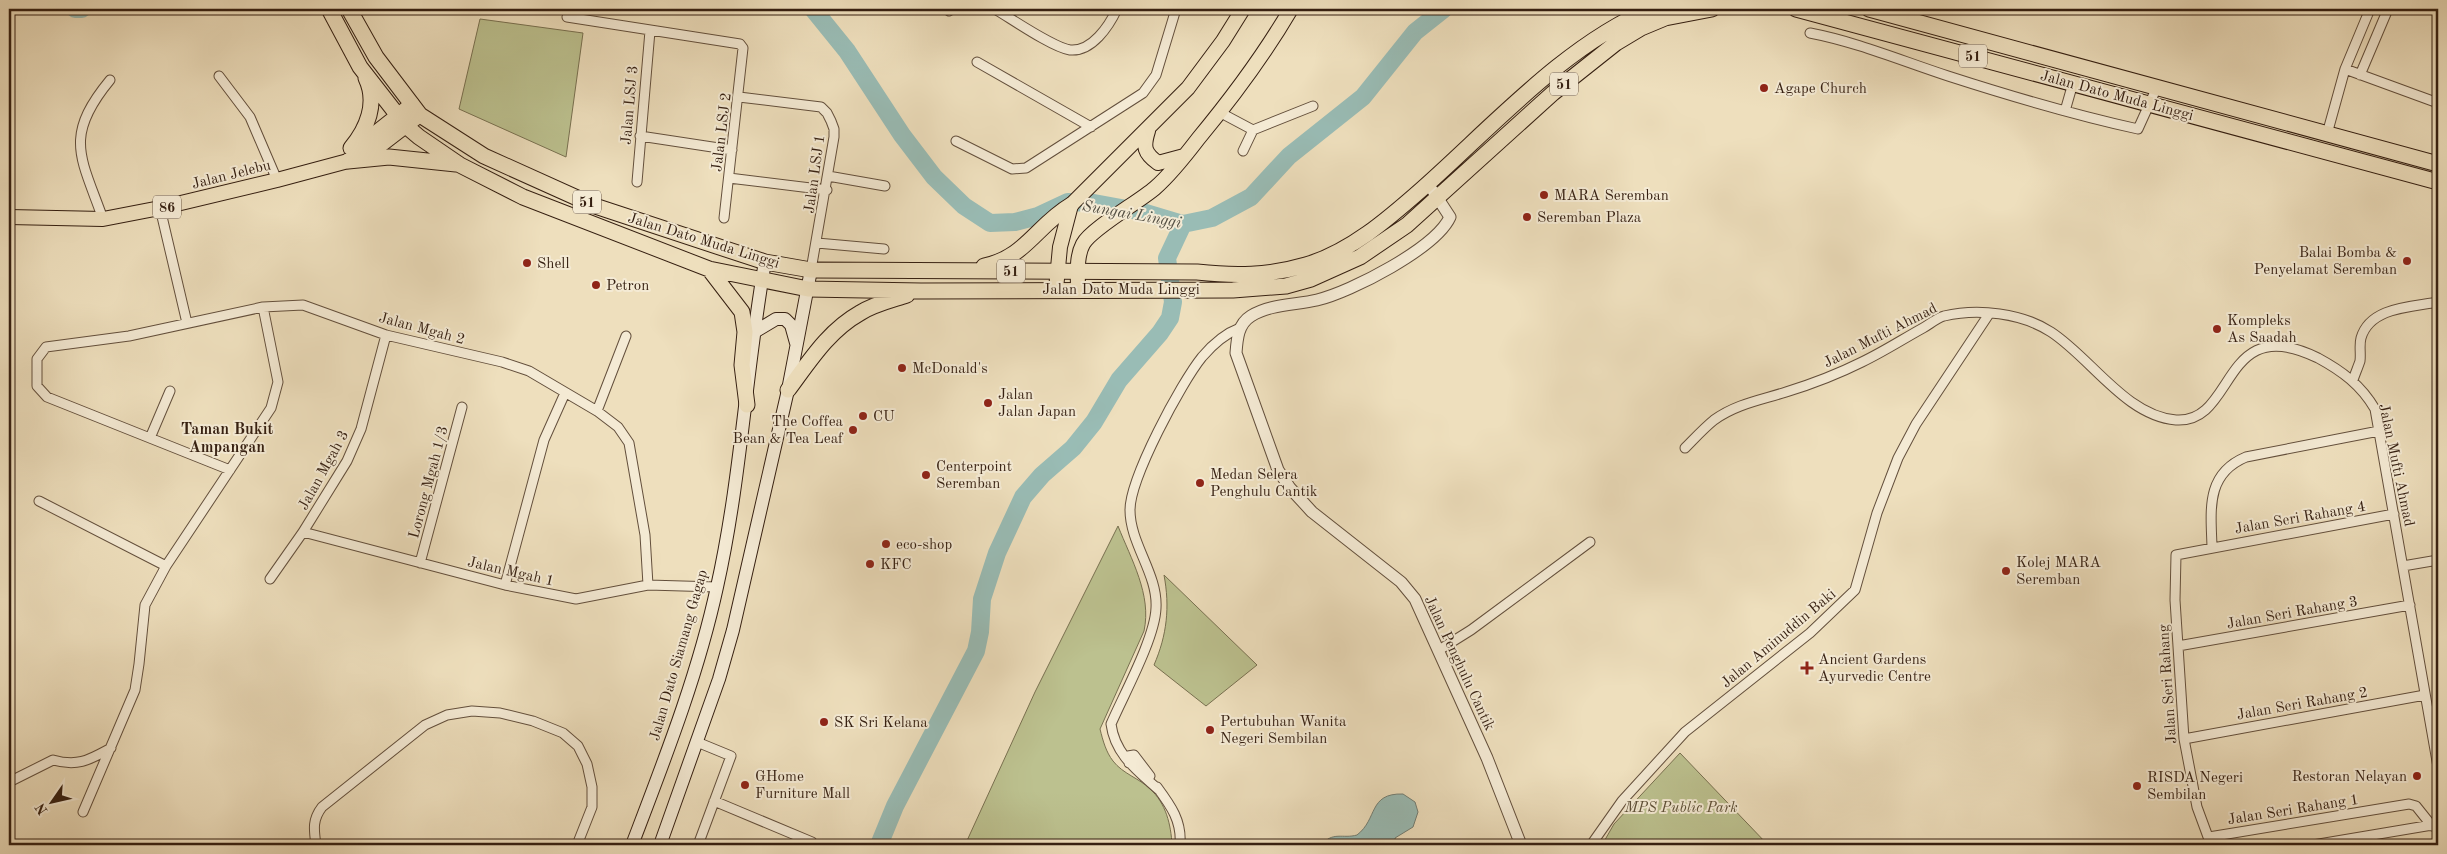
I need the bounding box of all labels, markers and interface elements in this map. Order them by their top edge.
road number: 51 [1959,44,1987,68]
street label: Jalan LSJ 3 [620,65,641,145]
street label: Jalan Dato Muda Linggi [2038,69,2195,124]
road number: 51 [1550,72,1578,96]
marker: Agape Church [1758,82,1770,94]
place label: Agape Church [1774,82,1867,97]
street label: Jalan LSJ 2 [710,92,735,173]
street label: Jalan LSJ 1 [803,134,828,215]
street label: Jalan Jelebu [190,158,272,193]
marker: MARA Seremban [1538,189,1550,201]
place label: MARA Seremban [1554,189,1669,204]
road number: 51 [573,190,601,213]
road number: 86 [153,196,181,218]
water label: Sungai Linggi [1081,198,1183,232]
street label: Jalan Dato Muda Linggi [626,211,781,272]
marker: Seremban Plaza [1521,211,1533,223]
place label: Seremban Plaza [1537,211,1642,226]
place label: Balai Bomba & Penyelamat Seremban [2254,246,2397,278]
marker: Balai Bomba & Penyelamat Seremban [2401,255,2413,267]
marker: Shell [521,257,533,269]
place label: Shell [537,257,569,272]
road number: 51 [997,260,1025,282]
marker: Petron [590,279,602,291]
place label: Petron [606,279,649,294]
street label: Jalan Dato Muda Linggi [1042,283,1200,298]
street label: Jalan Mufti Ahmad [1822,301,1940,371]
street label: Jalan Mgah 2 [377,311,466,348]
place label: Kompleks As Saadah [2227,314,2297,346]
marker: Kompleks As Saadah [2211,323,2223,335]
marker: McDonald's [896,362,908,374]
place label: McDonald's [912,362,988,377]
place label: Jalan Jalan Japan [998,388,1076,420]
marker: Jalan Jalan Japan [982,397,994,409]
street label: Jalan Mufti Ahmad [2375,403,2416,528]
marker: CU [857,410,869,422]
place label: CU [873,410,895,425]
place label: The Coffea Bean & Tea Leaf [733,415,844,447]
district label: Taman Bukit Ampangan [181,422,274,456]
street label: Lorong Mgah 1/3 [407,424,452,540]
marker: The Coffea Bean & Tea Leaf [847,424,859,436]
street label: Jalan Mgah 3 [296,428,352,513]
place label: Centerpoint Seremban [936,460,1012,492]
place label: Medan Selera Penghulu Cantik [1210,468,1318,500]
marker: Centerpoint Seremban [920,469,932,481]
marker: Medan Selera Penghulu Cantik [1194,477,1206,489]
street label: Jalan Seri Rahang 4 [2234,500,2367,537]
marker: eco-shop [880,538,892,550]
place label: eco-shop [896,538,953,553]
street label: Jalan Mgah 1 [466,555,555,590]
place label: Kolej MARA Seremban [2016,556,2102,588]
marker: KFC [864,558,876,570]
place label: KFC [880,558,912,573]
marker: Kolej MARA Seremban [2000,565,2012,577]
street label: Jalan Dato Siamang Gagap [648,568,711,743]
street label: Jalan Aminuddin Baki [1719,587,1839,691]
street label: Jalan Penghulu Cantik [1421,594,1497,734]
street label: Jalan Seri Rahang 3 [2226,595,2359,632]
street label: Jalan Seri Rahang [2157,624,2180,744]
place label: Ancient Gardens Ayurvedic Centre [1818,653,1931,685]
marker: Ancient Gardens Ayurvedic Centre [1800,661,1814,675]
street label: Jalan Seri Rahang 2 [2236,686,2369,723]
place label: Pertubuhan Wanita Negeri Sembilan [1220,715,1347,747]
marker: SK Sri Kelana [818,716,830,728]
place label: SK Sri Kelana [834,716,928,731]
marker: Pertubuhan Wanita Negeri Sembilan [1204,724,1216,736]
place label: GHome Furniture Mall [755,770,850,802]
place label: Restoran Nelayan [2292,770,2407,785]
marker: Restoran Nelayan [2411,770,2423,782]
place label: RISDA Negeri Sembilan [2147,771,2243,803]
north arrow [28,776,78,826]
marker: GHome Furniture Mall [739,779,751,791]
marker: RISDA Negeri Sembilan [2131,780,2143,792]
street label: Jalan Seri Rahang 1 [2227,793,2360,828]
text: N [33,800,51,817]
park label: MPS Public Park [1623,801,1738,816]

